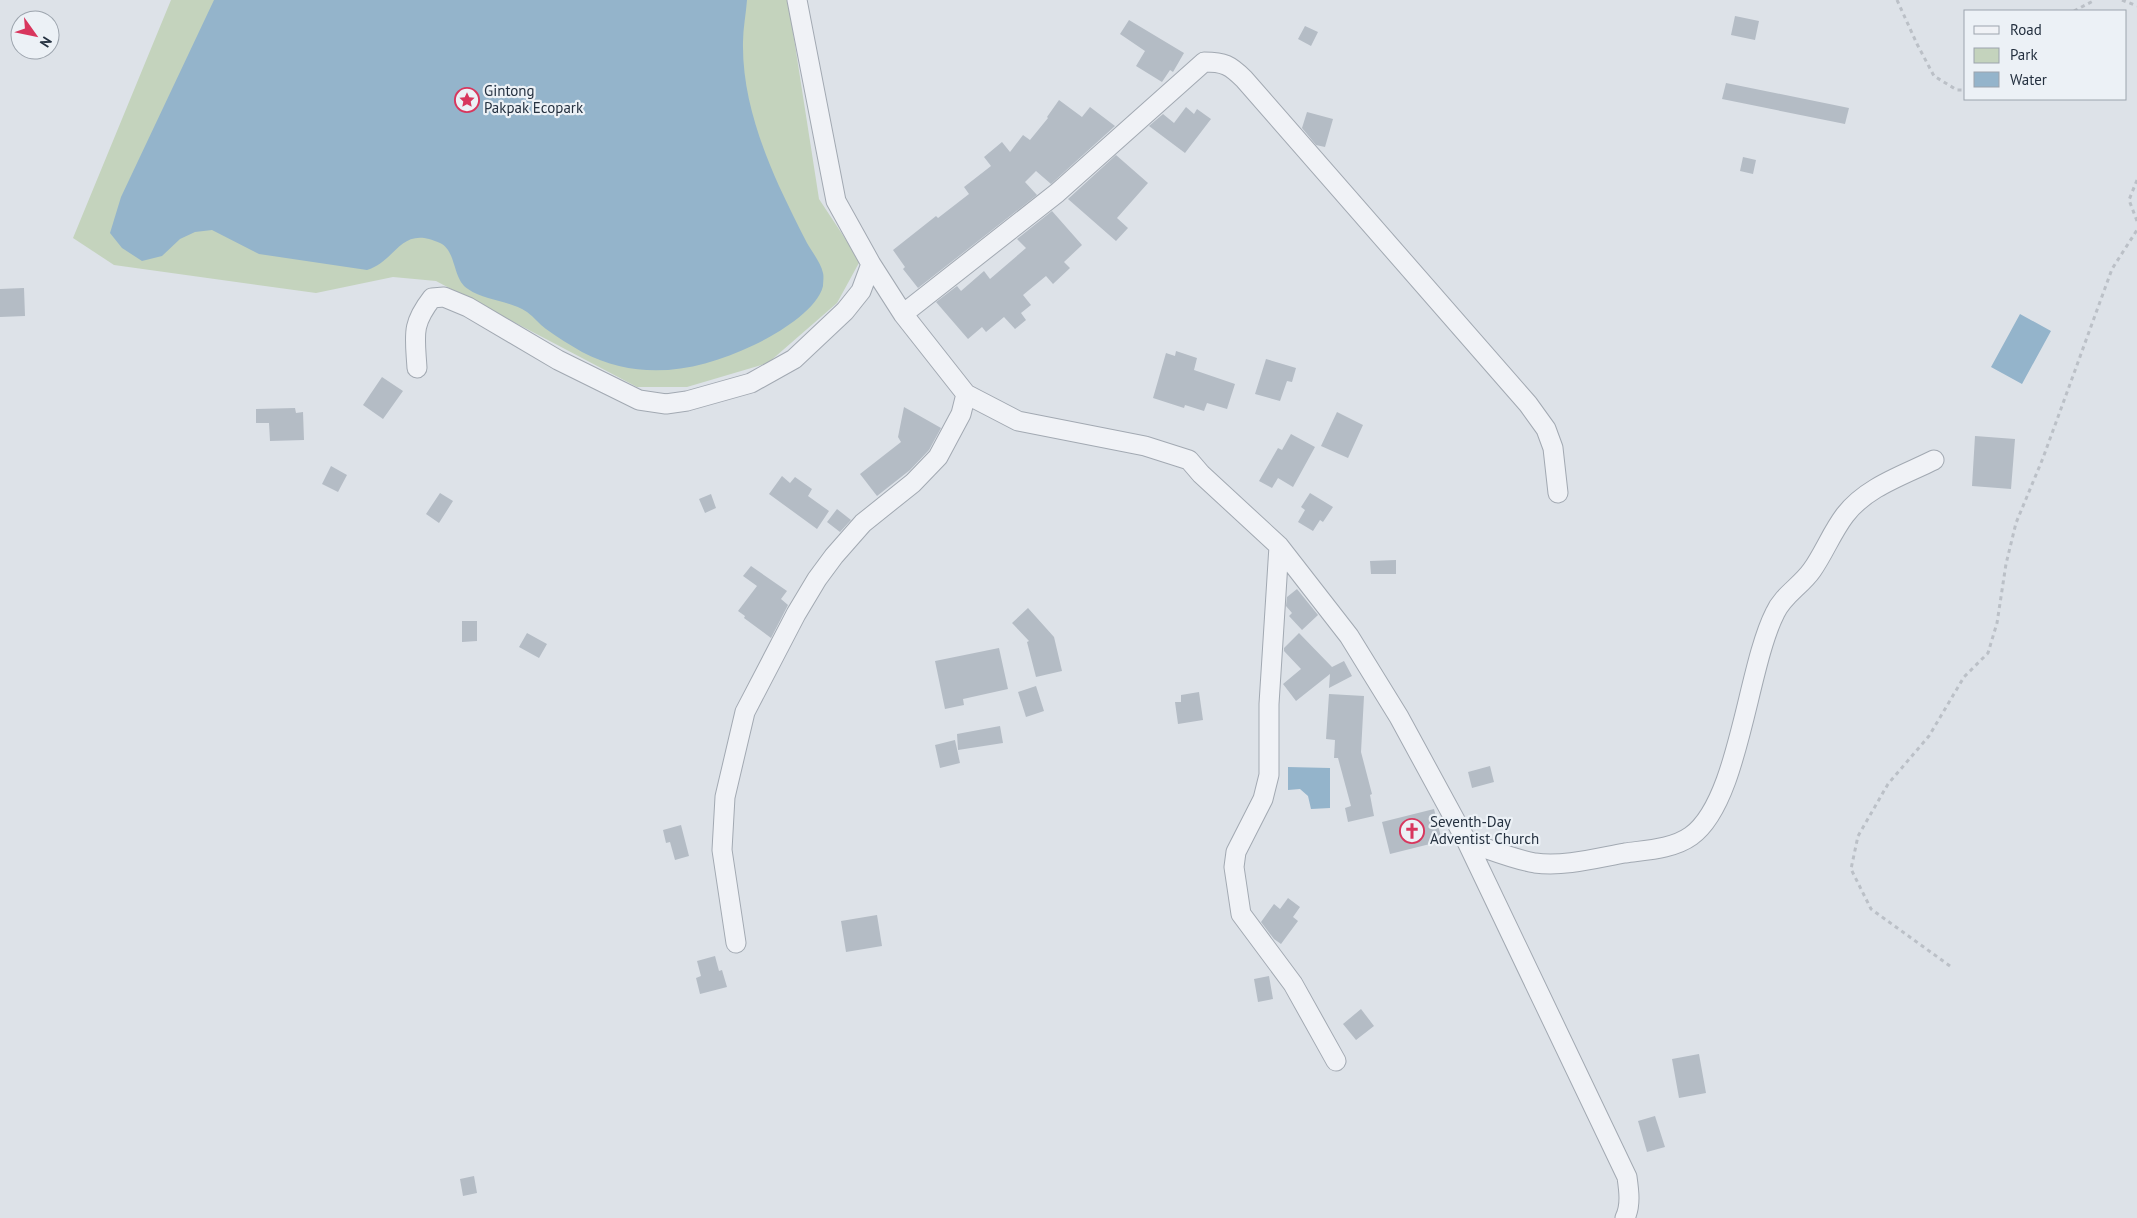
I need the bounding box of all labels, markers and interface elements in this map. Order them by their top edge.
north arrow [10,10,60,60]
legend [1964,10,2127,100]
text: Road [2010,20,2042,39]
text: N [36,33,56,51]
text: Park [2010,45,2038,64]
text: Water [2010,70,2047,89]
place label: Gintong Pakpak Ecopark [484,81,584,117]
place icon: Gintong Pakpak Ecopark [454,87,480,113]
place label: Seventh-Day Adventist Church [1430,812,1539,848]
church icon: Seventh-Day Adventist Church [1399,818,1425,844]

